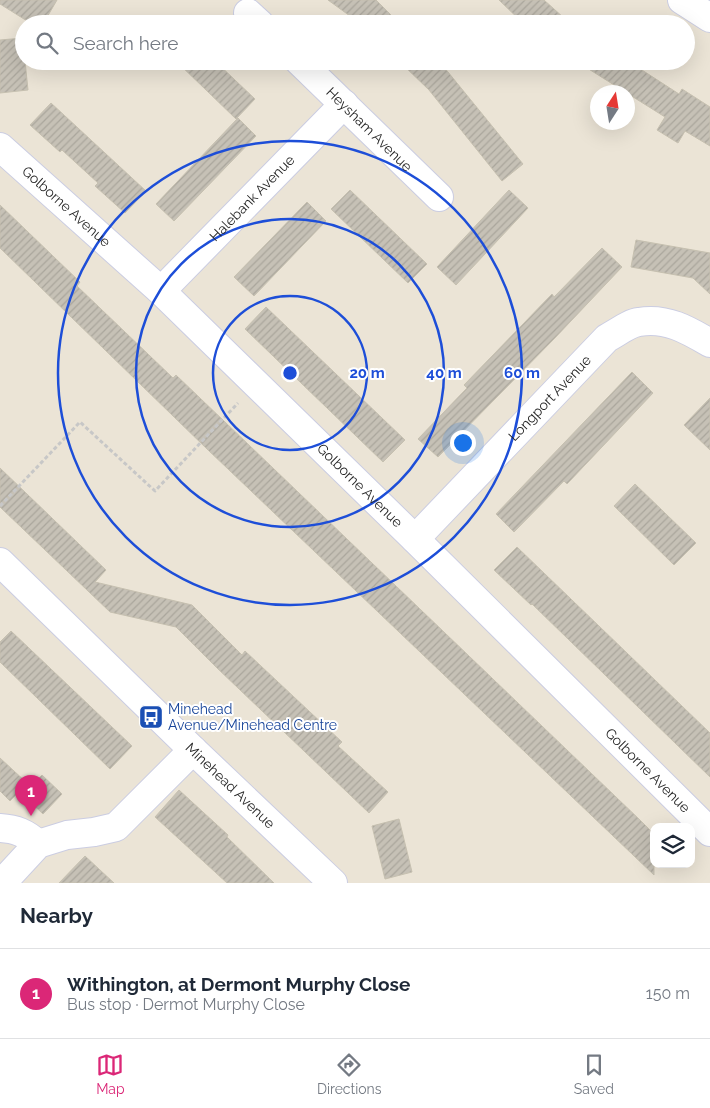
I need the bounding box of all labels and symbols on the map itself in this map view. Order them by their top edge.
street label: Heysham Avenue [323,84,416,175]
north arrow [590,85,635,130]
street label: Halebank Avenue [206,152,298,244]
street label: Golborne Avenue [19,163,114,250]
street label: Longport Avenue [505,352,594,444]
centre of rings [281,364,299,382]
text: 20 m [349,364,385,382]
text: 40 m [426,364,462,382]
text: 60 m [504,364,540,382]
your location [450,430,476,456]
street label: Golborne Avenue [314,440,406,530]
place label: Minehead Avenue/Minehead Centre [168,701,337,733]
bus stop icon: Minehead Avenue/Minehead Centre [138,704,164,730]
street label: Golborne Avenue [602,725,693,816]
street label: Minehead Avenue [183,740,278,832]
pin: 1 [15,775,47,816]

